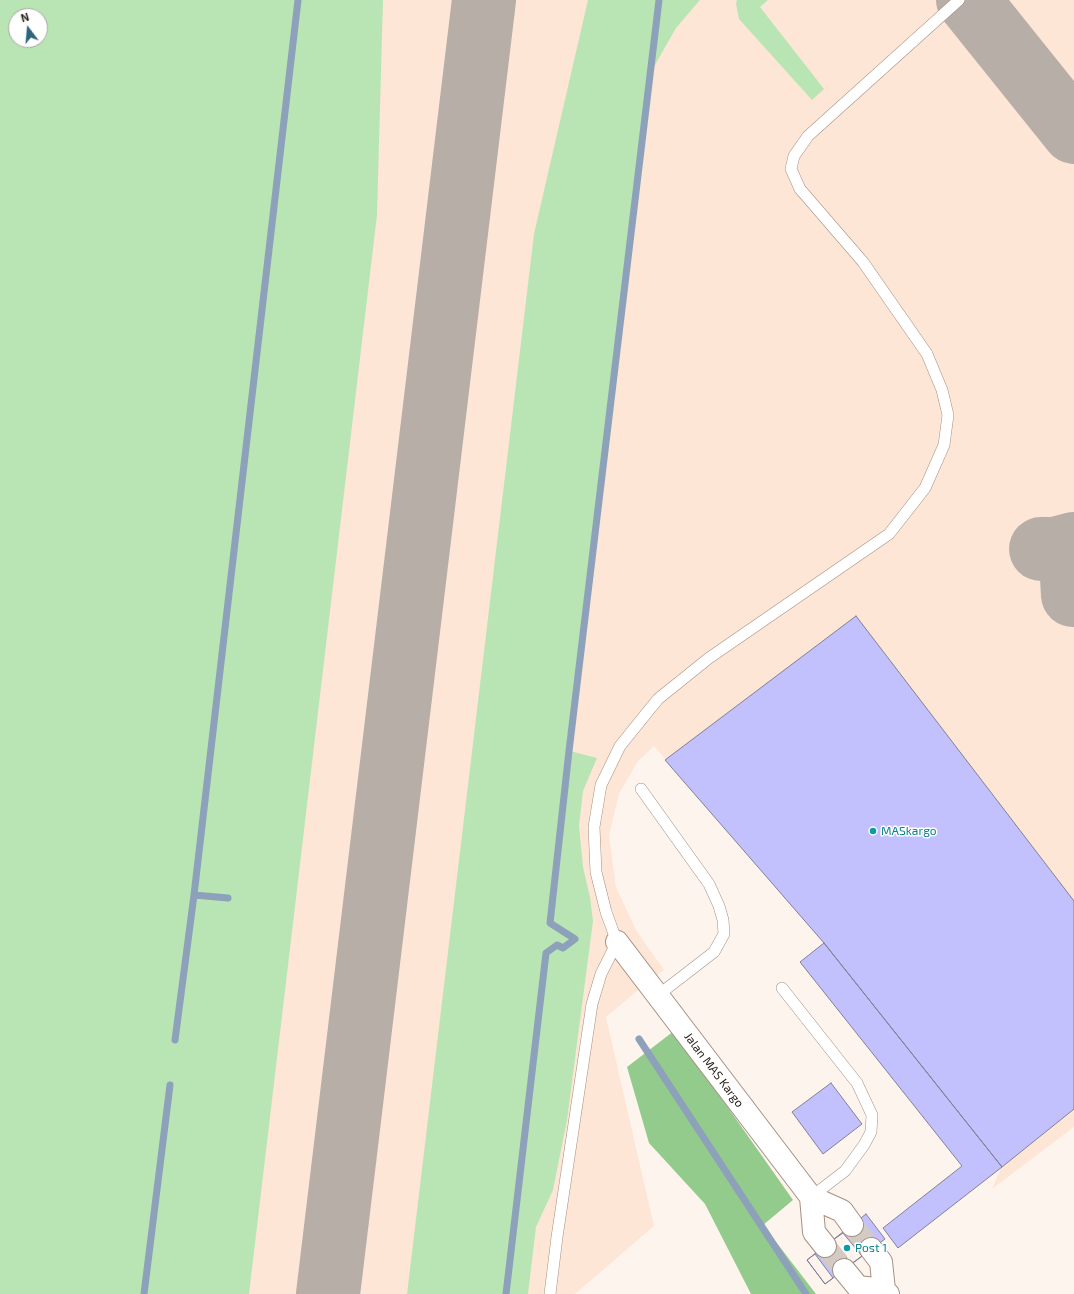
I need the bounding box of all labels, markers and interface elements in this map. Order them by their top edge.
north arrow [8,8,48,48]
text: N [19,10,30,24]
place label: MASkargo [881,824,937,838]
marker: MASkargo [868,826,878,836]
street label: Jalan MAS Kargo [681,1030,747,1110]
place label: Post 1 [855,1241,887,1255]
marker: Post 1 [842,1243,852,1253]

